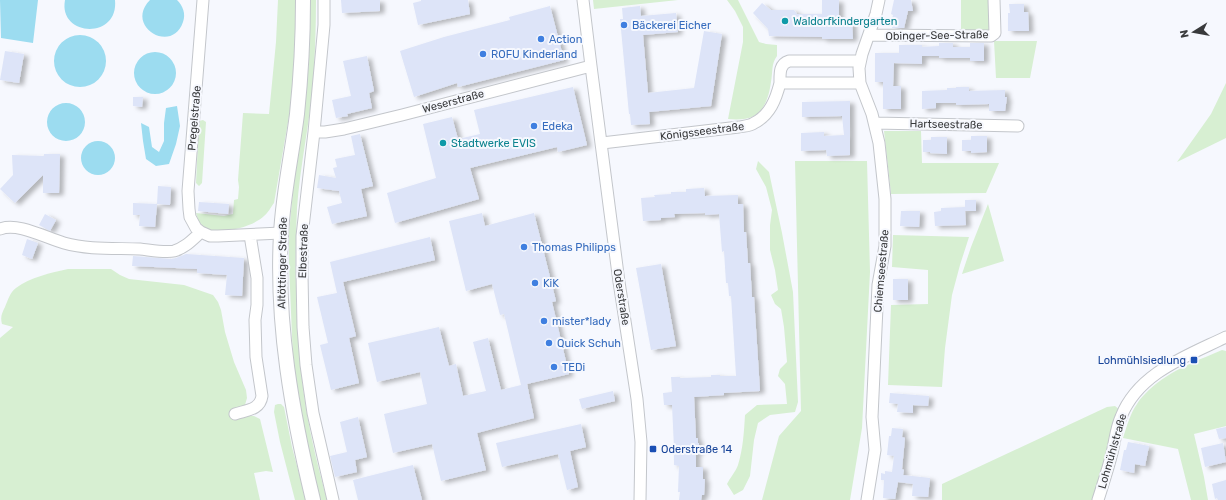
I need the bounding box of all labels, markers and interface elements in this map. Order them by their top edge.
north arrow [1174,12,1214,52]
place label: Waldorfkindergarten [793,15,897,28]
marker: Waldorfkindergarten [780,16,790,26]
place label: Bäckerei Eicher [632,19,712,32]
marker: Bäckerei Eicher [619,20,629,30]
street label: Obinger-See-Straße [885,28,989,43]
text: N [1178,29,1192,39]
place label: Action [549,33,582,46]
marker: Action [536,34,546,44]
place label: ROFU Kinderland [491,48,577,61]
marker: ROFU Kinderland [478,49,488,59]
street label: Pregelstraße [185,85,204,151]
street label: Weserstraße [421,87,485,116]
street label: Hartseestraße [909,117,983,132]
place label: Edeka [542,120,573,133]
street label: Königsseestraße [659,120,745,143]
marker: Edeka [529,121,539,131]
place label: Stadtwerke EVIS [451,137,536,150]
marker: Stadtwerke EVIS [438,138,448,148]
street label: Altöttinger Straße [275,217,290,309]
street label: Elbestraße [296,223,311,279]
street label: Chiemseestraße [871,229,892,313]
place label: Thomas Philipps [532,241,616,254]
marker: Thomas Philipps [519,242,529,252]
street label: Oderstraße [611,268,632,326]
place label: KiK [543,277,559,290]
marker: KiK [530,278,540,288]
place label: mister*lady [552,315,611,328]
marker: mister*lady [539,316,549,326]
place label: Quick Schuh [557,337,621,350]
marker: Quick Schuh [544,338,554,348]
place label: Lohmühlsiedlung [1098,354,1186,367]
marker: Lohmühlsiedlung [1189,355,1199,365]
place label: TEDi [562,361,585,374]
marker: TEDi [549,362,559,372]
street label: Lohmühlstraße [1096,412,1129,490]
place label: Oderstraße 14 [661,443,732,456]
marker: Oderstraße 14 [648,444,658,454]

